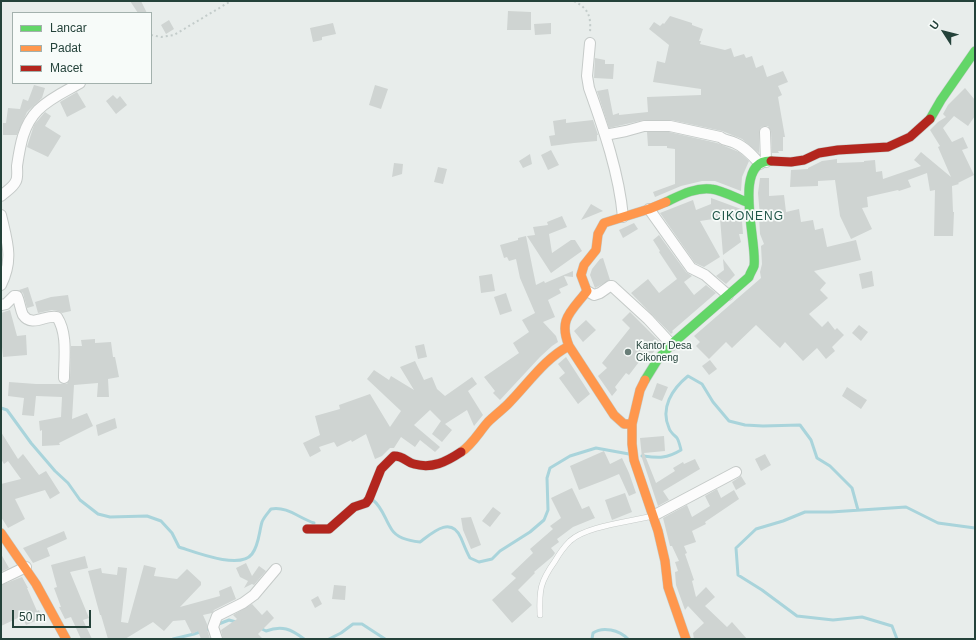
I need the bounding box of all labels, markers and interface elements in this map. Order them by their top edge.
legend [12,12,152,84]
north arrow [924,12,964,52]
text: U [927,18,941,32]
text: Lancar [50,21,87,35]
text: Padat [50,41,81,55]
text: Macet [50,61,83,75]
district label: CIKONENG [712,210,784,224]
place label: Kantor Desa Cikoneng [636,340,692,364]
marker: Kantor Desa Cikoneng [623,347,633,357]
scale bar [14,602,93,628]
text: 50 m [19,610,46,624]

